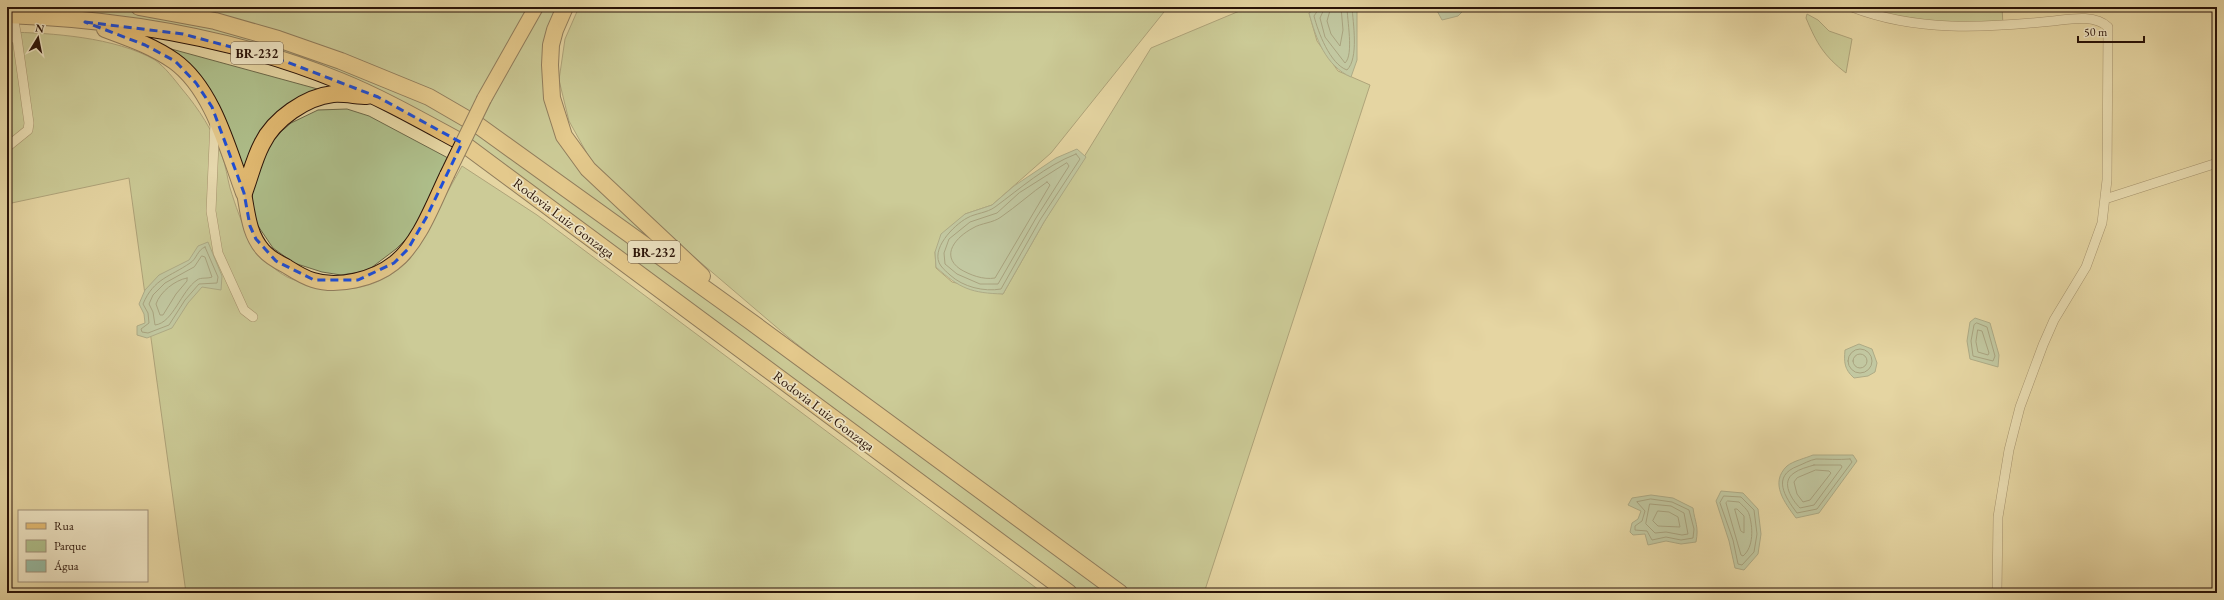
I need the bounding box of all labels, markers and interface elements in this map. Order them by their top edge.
north arrow [18,18,58,58]
scale bar [2078,18,2144,44]
text: N [34,20,45,36]
text: 50 m [2084,24,2108,40]
road number: BR-232 [231,42,283,64]
street label: Rodovia Luiz Gonzaga [510,174,619,262]
road number: BR-232 [628,241,680,263]
street label: Rodovia Luiz Gonzaga [770,367,879,455]
legend [18,510,148,582]
text: Rua [54,518,74,534]
text: Parque [54,538,86,554]
text: Água [53,558,79,574]

